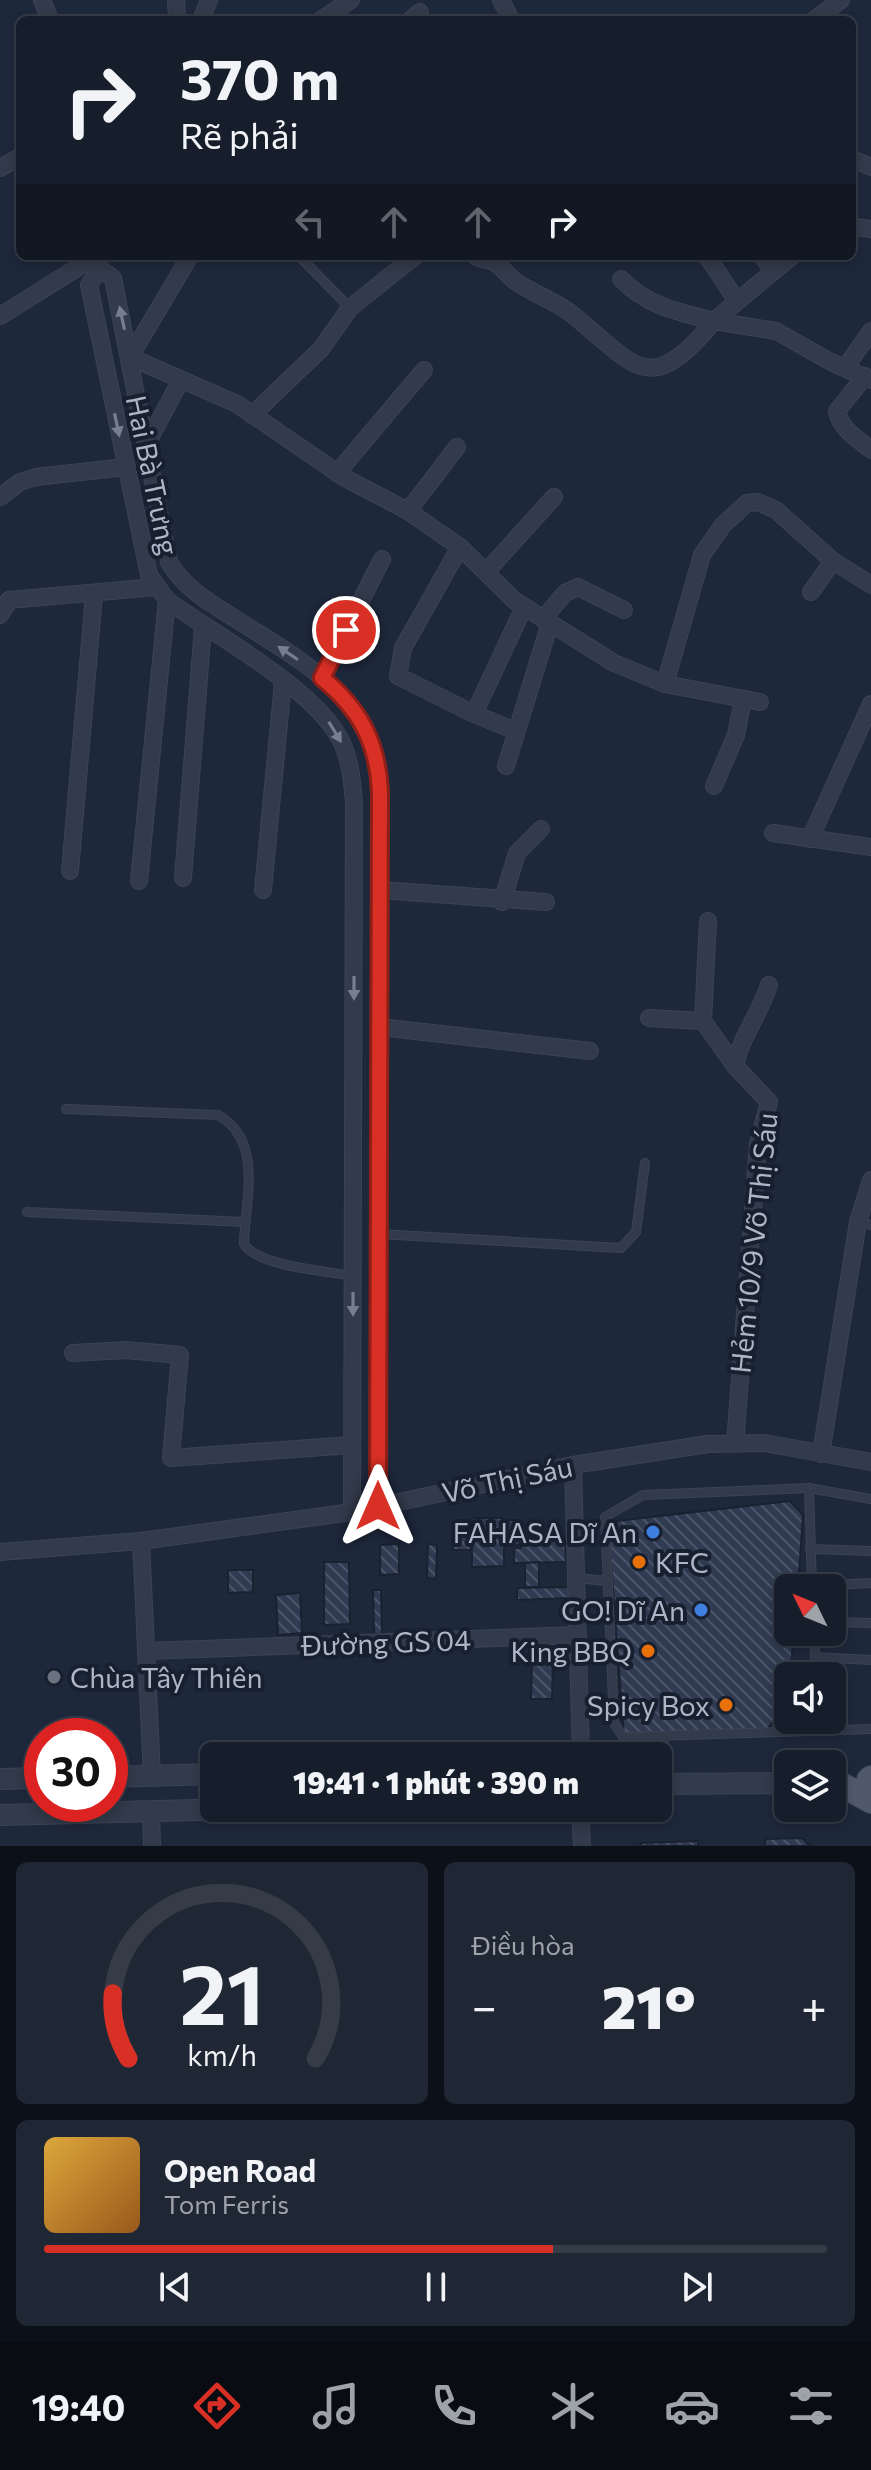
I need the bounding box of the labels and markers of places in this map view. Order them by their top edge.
pin [312,596,380,664]
place label: FAHASA Dĩ An [453,1515,637,1549]
marker: FAHASA Dĩ An [644,1523,662,1541]
place label: KFC [655,1545,709,1579]
marker: KFC [630,1553,648,1571]
place label: GO! Dĩ An [561,1593,685,1627]
marker: GO! Dĩ An [692,1601,710,1619]
place label: King BBQ [510,1634,632,1668]
marker: King BBQ [639,1642,657,1660]
place label: Chùa Tây Thiên [70,1660,262,1694]
marker: Chùa Tây Thiên [45,1668,63,1686]
place label: Spicy Box [587,1688,710,1722]
marker: Spicy Box [717,1696,735,1714]

